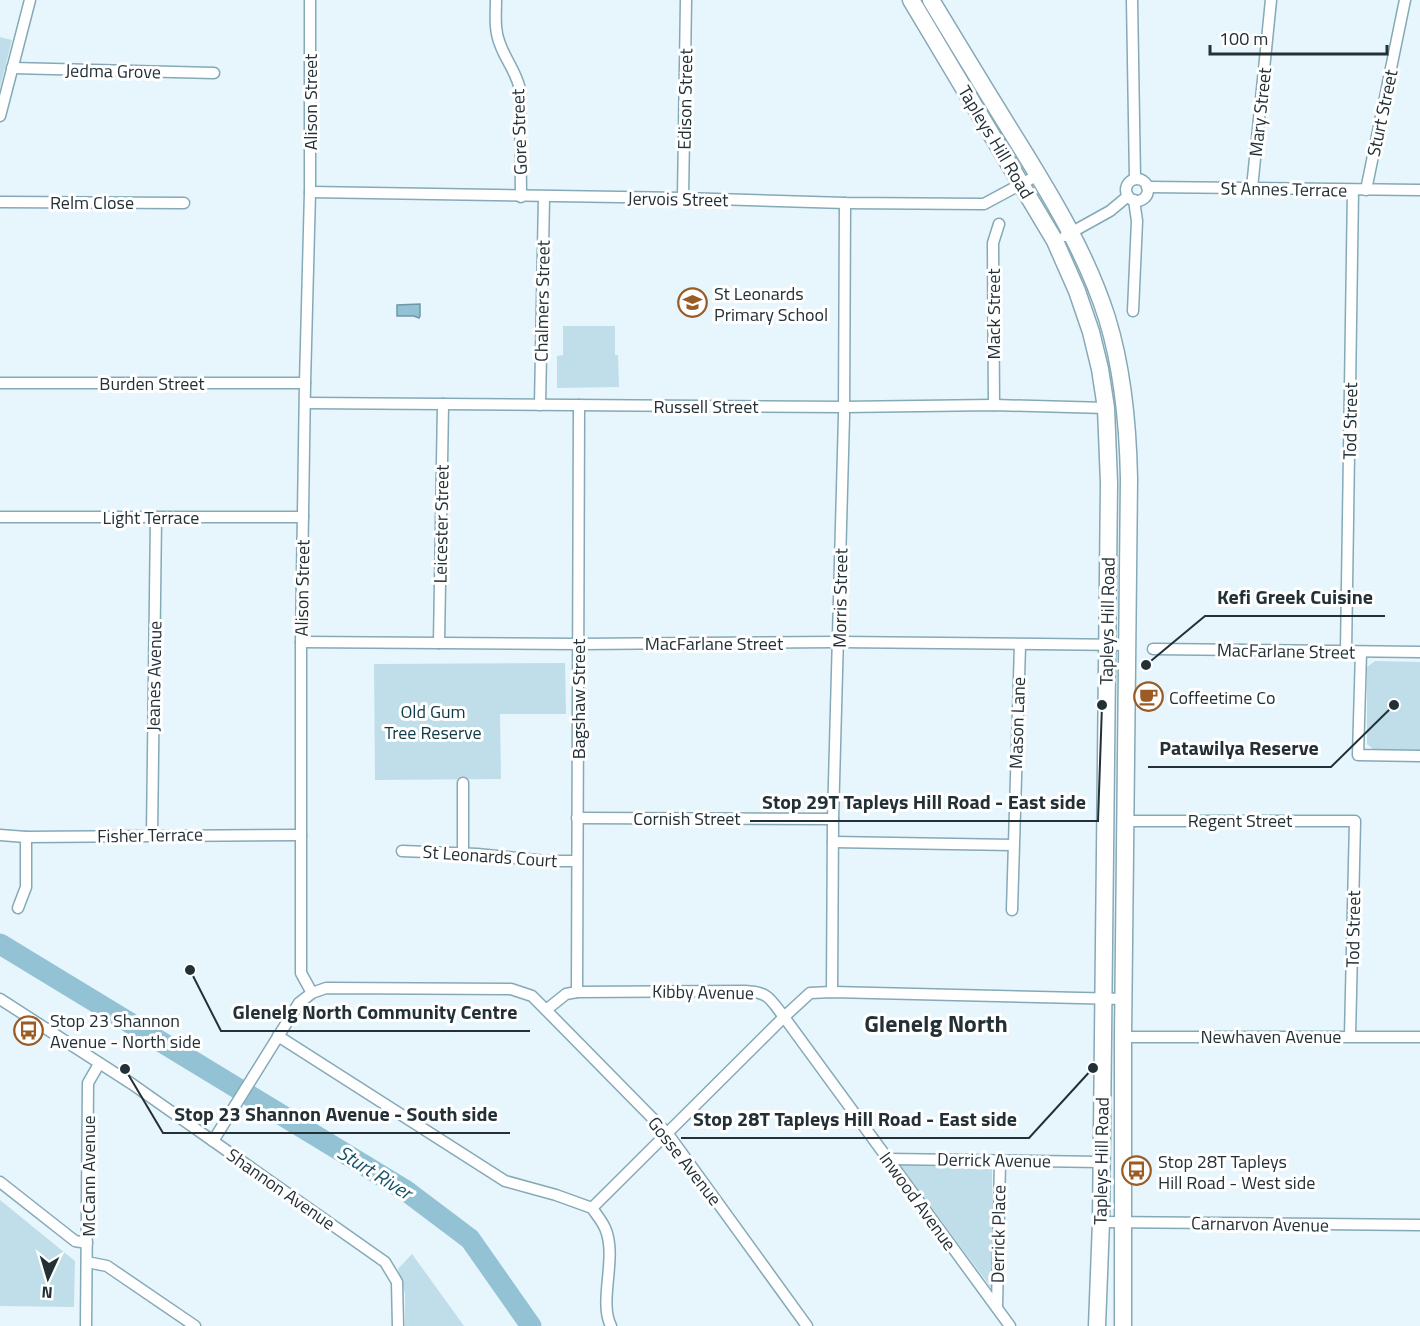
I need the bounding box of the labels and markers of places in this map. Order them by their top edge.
place label: St Leonards Primary School [714,280,828,328]
school or university icon: St Leonards Primary School [677,287,709,319]
callout: Kefi Greek Cuisine [1205,578,1385,616]
cafe icon: Coffeetime Co [1132,681,1164,713]
place label: Coffeetime Co [1169,684,1275,711]
callout: Patawilya Reserve [1148,729,1331,767]
callout: Stop 29T Tapleys Hill Road - East side [750,783,1098,821]
callout: Glenelg North Community Centre [221,993,530,1031]
place label: Stop 23 Shannon Avenue - North side [50,1007,201,1055]
bus stop icon: Stop 23 Shannon Avenue - North side [13,1014,45,1046]
callout: Stop 23 Shannon Avenue - South side [163,1095,510,1133]
callout: Stop 28T Tapleys Hill Road - East side [681,1100,1029,1138]
place label: Stop 28T Tapleys Hill Road - West side [1158,1148,1315,1196]
bus stop icon: Stop 28T Tapleys Hill Road - West side [1121,1155,1153,1187]

